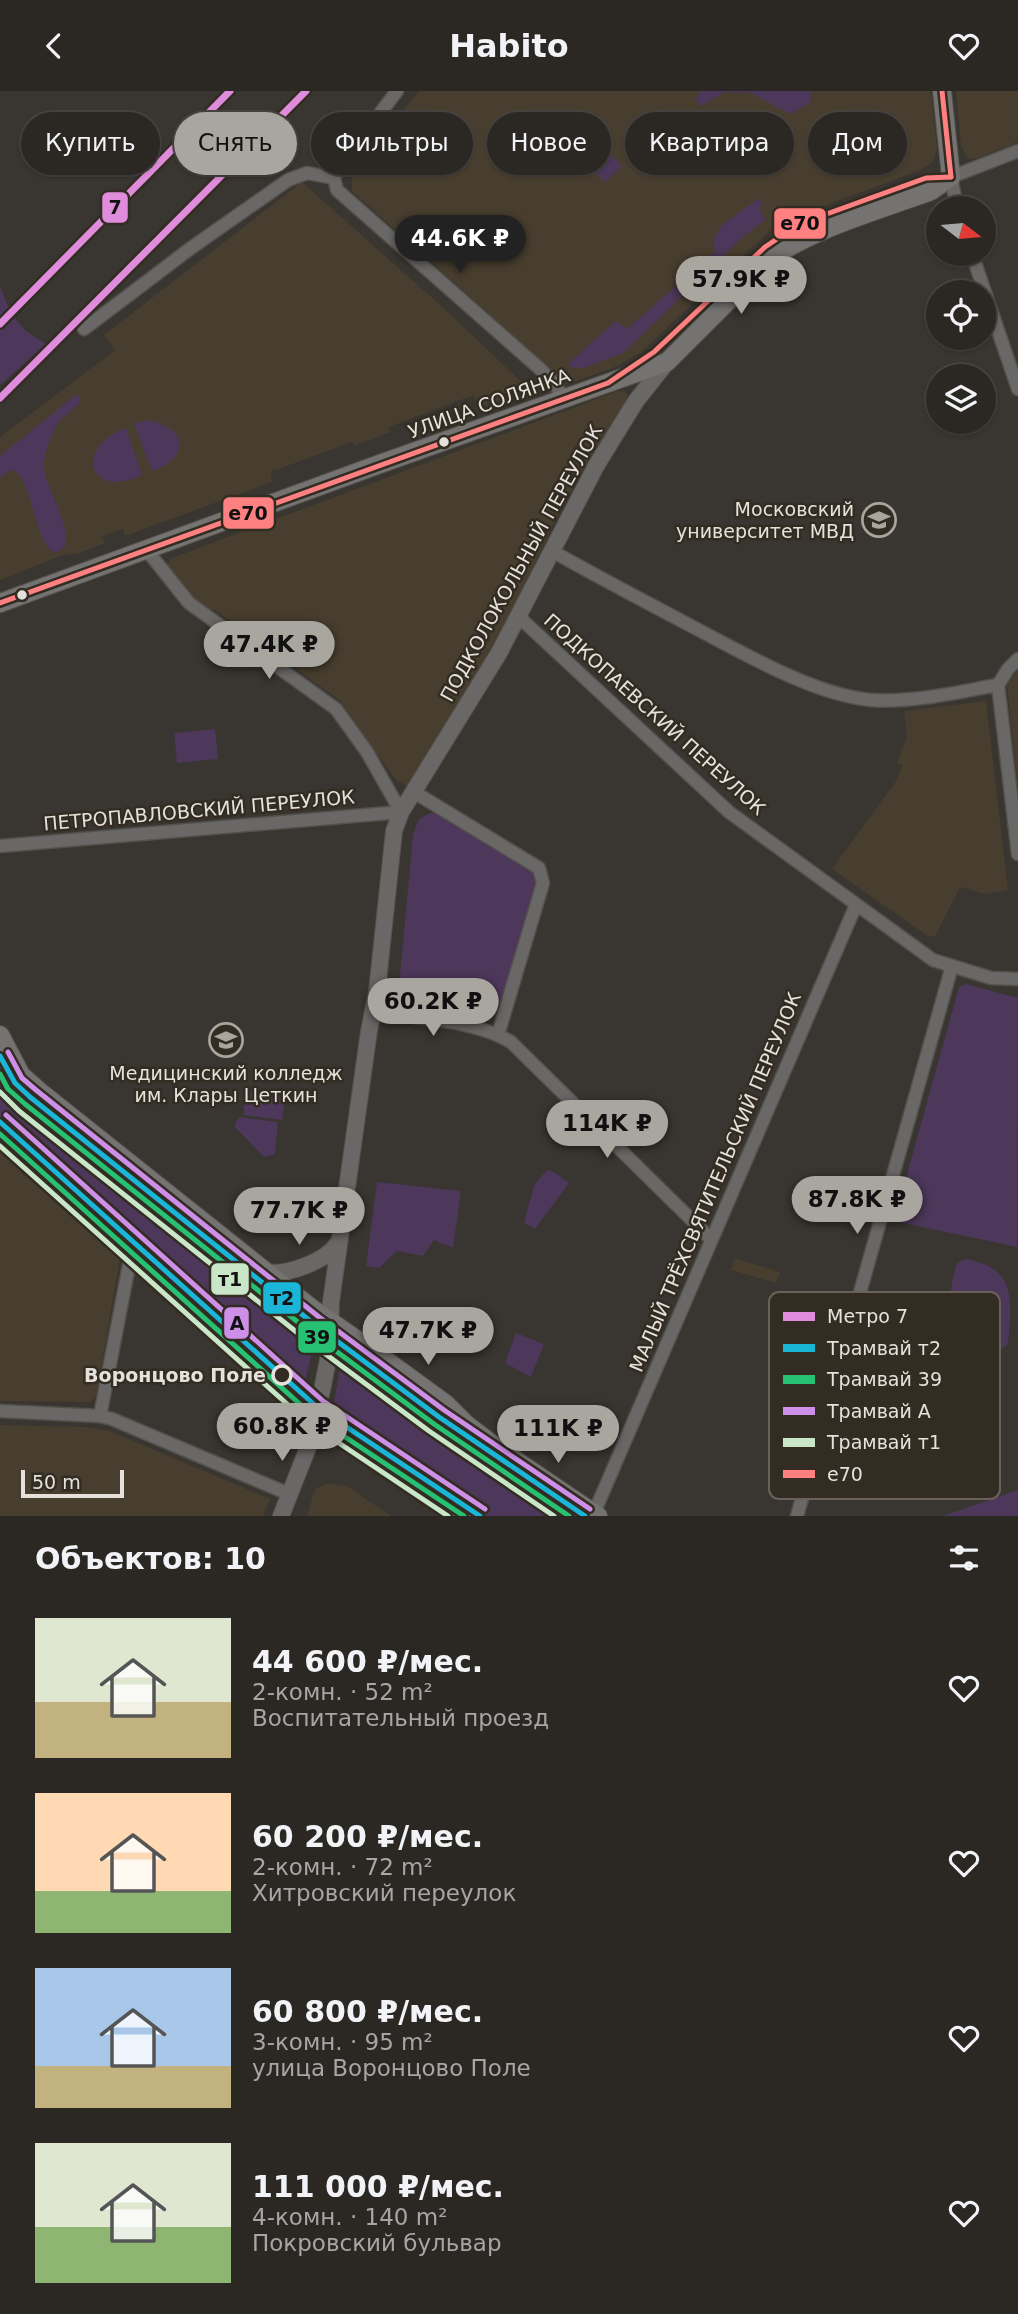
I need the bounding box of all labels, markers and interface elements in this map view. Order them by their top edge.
icon: back [35,27,73,65]
text: Habito [449,27,569,65]
icon: heart [945,27,983,65]
chip: Купить [21,112,160,175]
chip: Снять [174,112,297,175]
chip: Фильтры [311,112,473,175]
chip: Новое [487,112,611,175]
chip: Квартира [625,112,794,175]
chip: Дом [808,112,907,175]
line badge: 7 [101,191,129,224]
text: 7 [108,196,122,218]
north arrow [926,196,996,266]
map controls [926,196,996,434]
line badge: е70 [773,207,827,240]
text: е70 [780,212,820,234]
pin: 44.6K ₽ [395,215,525,275]
text: 44.6K ₽ [411,225,509,251]
pin: 57.9K ₽ [676,257,806,316]
text: 57.9K ₽ [692,266,790,292]
button: locate [926,280,996,350]
street label: УЛИЦА СОЛЯНКА [405,364,573,442]
button: layers [926,364,996,434]
street label: ПОДКОЛОКОЛЬНЫЙ ПЕРЕУЛОК [436,420,607,705]
unlabelled marker [437,435,451,449]
line badge: е70 [222,496,275,530]
place label: Московский университет МВД [676,498,854,542]
school or university icon: Московский университет МВД [860,501,898,539]
text: е70 [228,502,268,524]
unlabelled marker [15,588,29,602]
street label: ПОДКОПАЕВСКИЙ ПЕРЕУЛОК [540,609,771,820]
pin: 47.4K ₽ [204,621,334,681]
text: 47.4K ₽ [220,631,318,657]
street label: ПЕТРОПАВЛОВСКИЙ ПЕРЕУЛОК [43,785,356,835]
pin: 60.2K ₽ [368,979,498,1038]
text: 60.2K ₽ [384,988,482,1014]
street label: МАЛЫЙ ТРЁХСВЯТИТЕЛЬСКИЙ ПЕРЕУЛОК [625,988,805,1375]
school or university icon: Медицинский колледж им. Клары Цеткин [207,1021,245,1059]
place label: Медицинский колледж им. Клары Цеткин [109,1062,343,1106]
pin: 114K ₽ [550,1101,664,1160]
text: 114K ₽ [562,1110,652,1136]
pin: 87.8K ₽ [792,1177,922,1236]
text: 87.8K ₽ [808,1186,906,1212]
pin: 77.7K ₽ [234,1187,364,1247]
text: 77.7K ₽ [250,1197,348,1223]
line badge: т1 [210,1262,250,1296]
text: т1 [218,1268,242,1290]
line badge: т2 [262,1281,302,1315]
text: т2 [270,1287,294,1309]
legend [769,1292,1000,1499]
text: Метро 7 [827,1305,908,1327]
line badge: А [223,1306,250,1340]
pin: 47.7K ₽ [363,1307,493,1367]
text: А [230,1312,245,1334]
text: 47.7K ₽ [379,1317,477,1343]
line badge: 39 [297,1320,337,1354]
text: 39 [304,1326,330,1348]
text: Трамвай т2 [826,1337,941,1359]
place label: Воронцово Поле [84,1364,266,1386]
marker: Воронцово Поле [272,1365,292,1385]
text: Трамвай 39 [826,1368,942,1390]
text: Трамвай А [826,1400,931,1422]
pin: 60.8K ₽ [217,1403,347,1463]
pin: 111K ₽ [501,1405,615,1465]
text: 60.8K ₽ [233,1413,331,1439]
text: 111K ₽ [513,1415,603,1441]
text: Трамвай т1 [826,1431,941,1453]
text: е70 [827,1463,863,1485]
scale bar [21,1467,124,1499]
text: 50 m [32,1471,81,1493]
icon: filters [945,1539,983,1577]
text: Объектов: 10 [35,1541,266,1576]
text: 44 600 ₽/мес. [252,1644,483,1679]
icon: home [91,1646,175,1730]
icon: heart [945,1669,983,1707]
text: 2-комн. · 52 m² [252,1679,433,1705]
text: Воспитательный проезд [252,1705,549,1731]
text: 60 200 ₽/мес. [252,1819,483,1854]
icon: home [91,1821,175,1905]
icon: heart [945,1844,983,1882]
text: 2-комн. · 72 m² [252,1854,433,1880]
text: Хитровский переулок [252,1880,516,1906]
text: 60 800 ₽/мес. [252,1994,483,2029]
icon: home [91,1996,175,2080]
icon: heart [945,2019,983,2057]
text: 3-комн. · 95 m² [252,2029,433,2055]
text: улица Воронцово Поле [252,2055,531,2081]
text: 111 000 ₽/мес. [252,2169,504,2204]
icon: home [91,2171,175,2255]
icon: heart [945,2194,983,2232]
text: 4-комн. · 140 m² [252,2204,447,2230]
text: Покровский бульвар [252,2230,502,2256]

